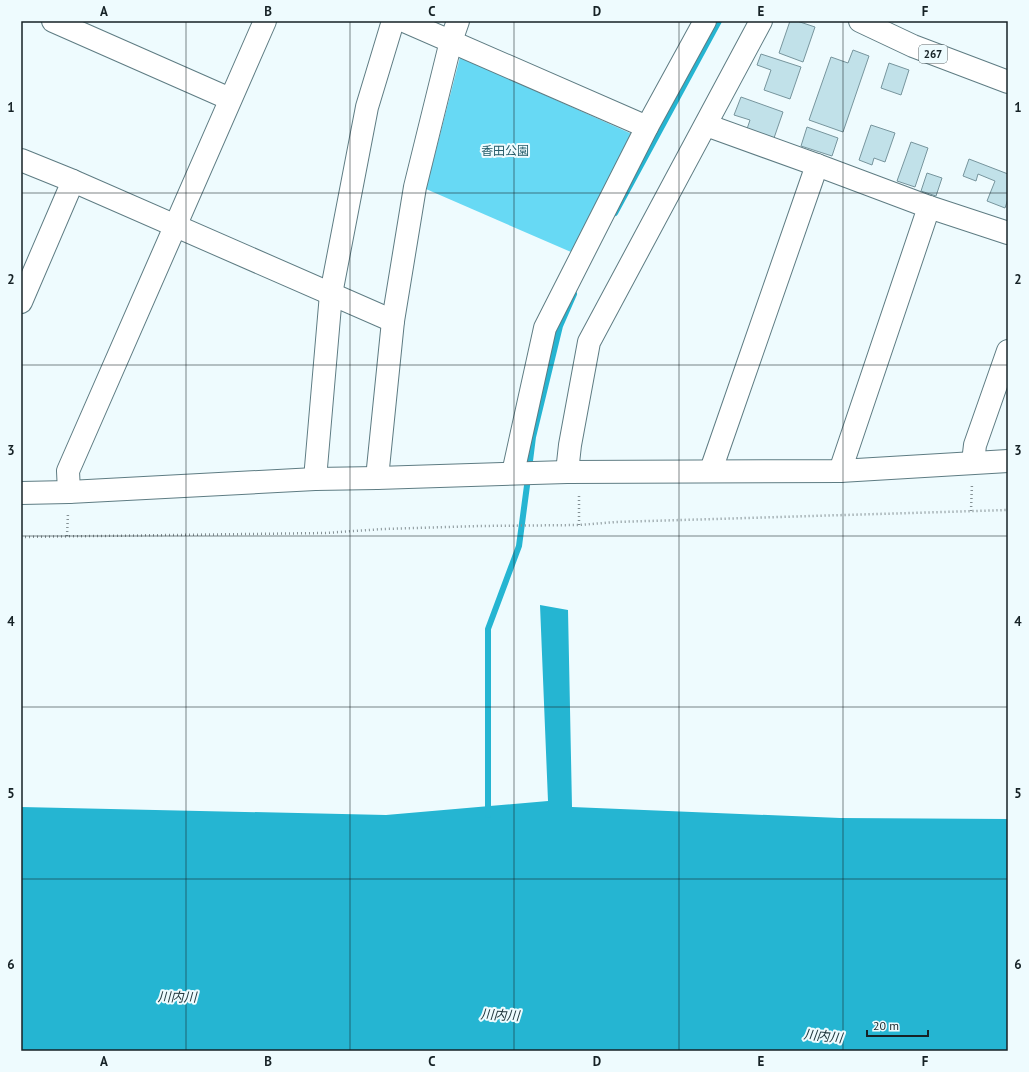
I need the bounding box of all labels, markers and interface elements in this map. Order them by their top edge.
text: A [100,3,108,20]
text: B [264,3,272,20]
text: C [428,3,436,20]
text: D [593,3,601,20]
text: E [758,3,765,20]
text: F [922,3,929,20]
road number: 267 [919,45,947,63]
text: 1 [7,99,15,116]
text: 1 [1014,99,1022,116]
park label: 香田公園 [481,143,529,158]
text: 2 [7,271,15,288]
text: 2 [1014,271,1022,288]
text: 3 [7,442,15,459]
text: 3 [1014,442,1022,459]
text: 4 [7,613,15,630]
text: 4 [1014,613,1022,630]
text: 5 [7,785,15,802]
text: 5 [1014,785,1022,802]
text: 6 [7,956,15,973]
text: 6 [1014,956,1022,973]
water label: 川内川 [157,988,199,1006]
water label: 川内川 [480,1005,522,1025]
scale bar [867,1012,928,1038]
text: 20 m [873,1018,899,1033]
water label: 川内川 [803,1026,845,1047]
text: A [100,1053,108,1070]
text: B [264,1053,272,1070]
text: C [428,1053,436,1070]
text: D [593,1053,601,1070]
text: E [758,1053,765,1070]
text: F [922,1053,929,1070]

